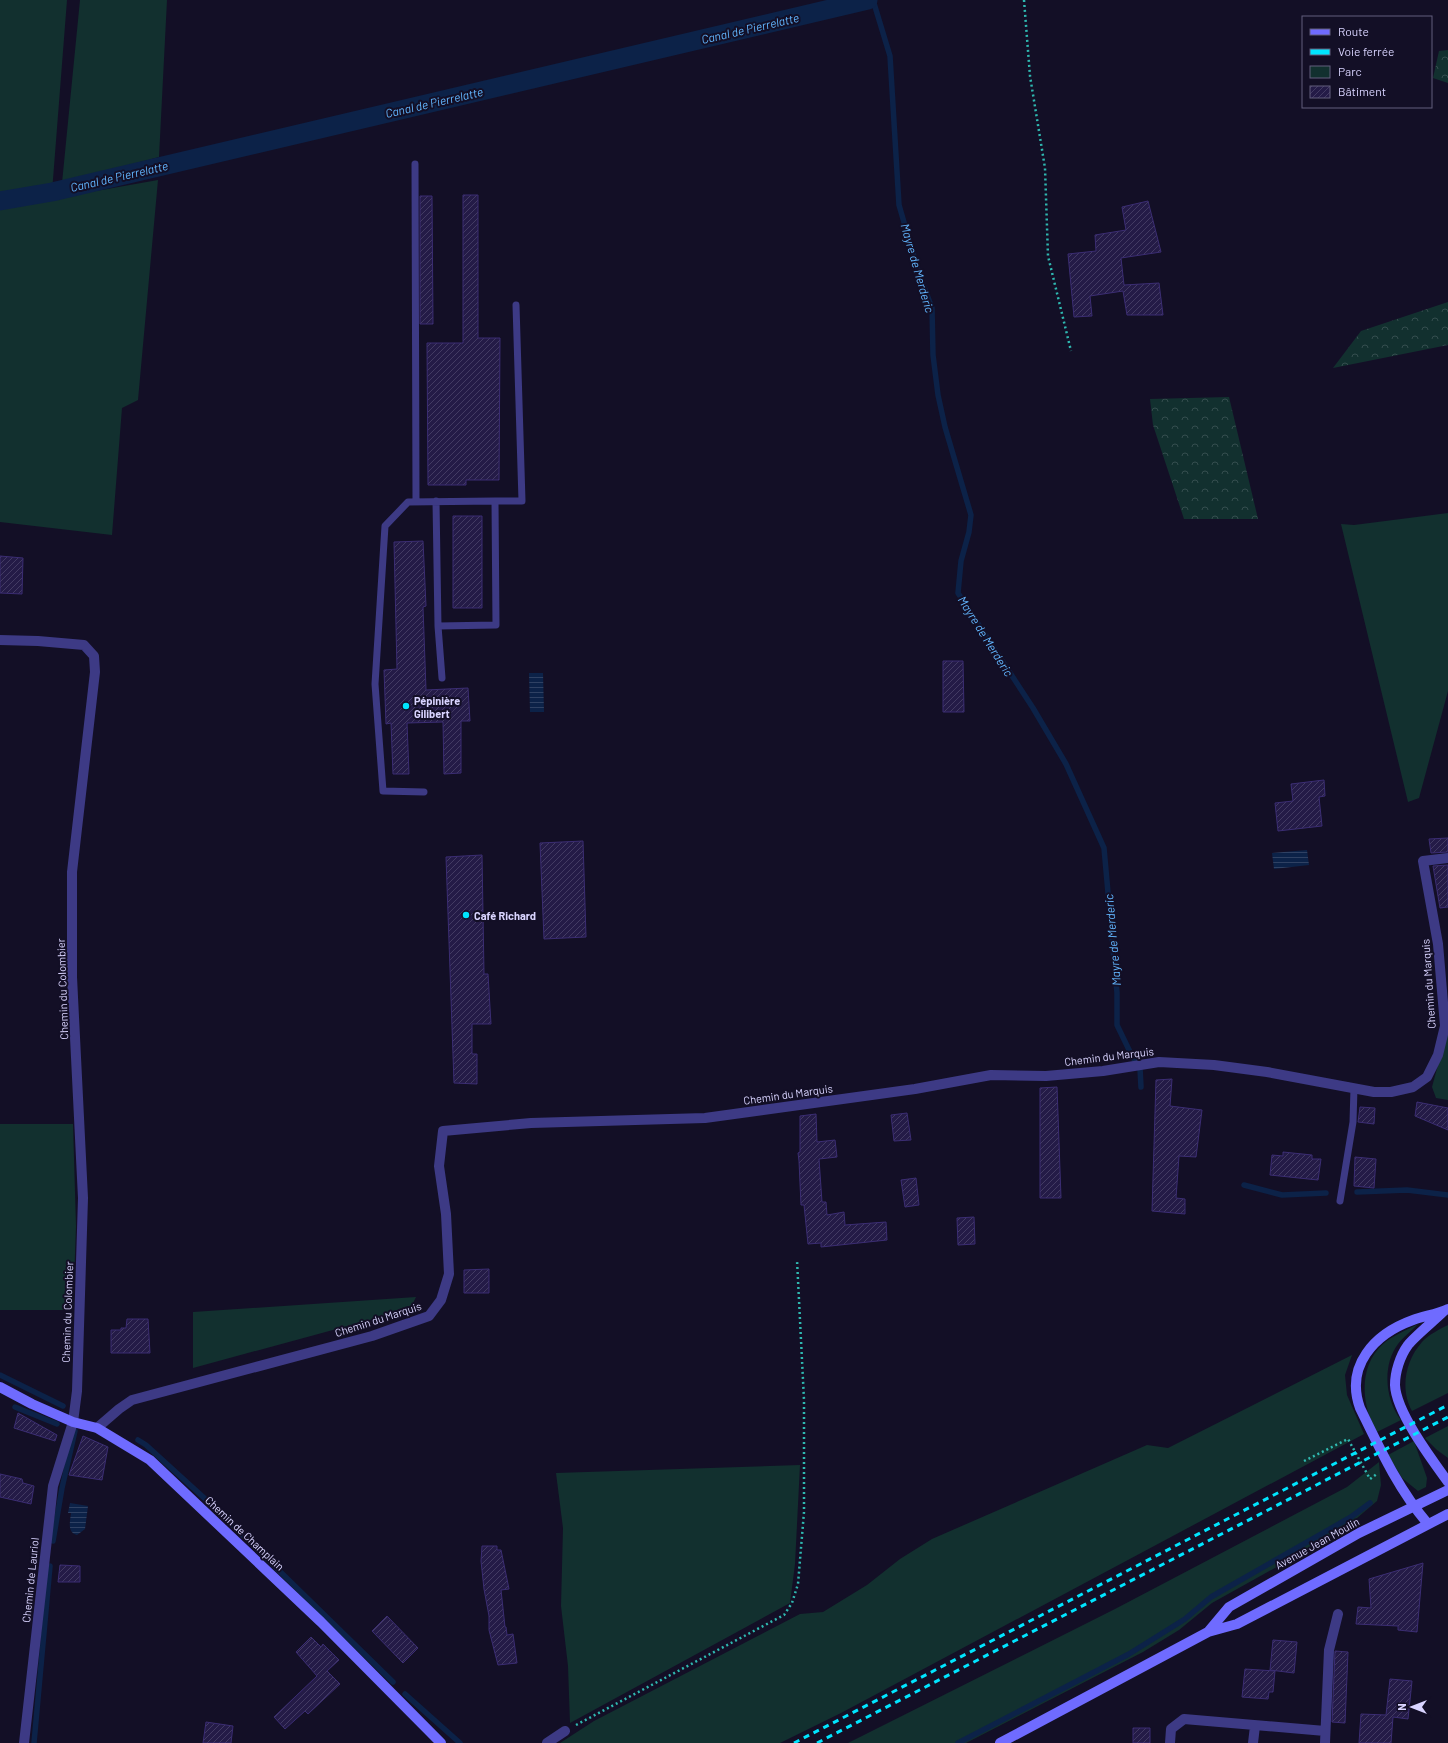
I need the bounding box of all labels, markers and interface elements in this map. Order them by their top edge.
water label: Canal de Pierrelatte [700,10,800,46]
legend [1302,16,1432,108]
text: Route [1338,24,1369,38]
text: Voie ferrée [1338,44,1394,58]
text: Parc [1338,64,1362,78]
water label: Canal de Pierrelatte [384,84,484,120]
text: Bâtiment [1338,84,1386,98]
water label: Canal de Pierrelatte [69,158,169,194]
water label: Mayre de Merderic [899,222,937,314]
water label: Mayre de Merderic [956,593,1016,679]
place label: Pépinière Gilibert [414,694,460,720]
marker: Pépinière Gilibert [401,701,411,711]
water label: Mayre de Merderic [1101,893,1123,987]
place label: Café Richard [474,909,536,922]
marker: Café Richard [461,910,471,920]
street label: Chemin du Colombier [54,938,70,1040]
street label: Chemin du Marquis [1418,939,1438,1029]
street label: Chemin du Marquis [1064,1044,1154,1068]
street label: Chemin du Marquis [743,1081,833,1107]
street label: Chemin du Colombier [59,1261,75,1363]
street label: Chemin du Marquis [333,1299,423,1339]
street label: Chemin de Champlain [203,1493,287,1573]
street label: Avenue Jean Moulin [1273,1514,1361,1571]
street label: Chemin de Lauriol [19,1537,41,1623]
north arrow [1392,1687,1432,1727]
text: N [1395,1703,1408,1711]

